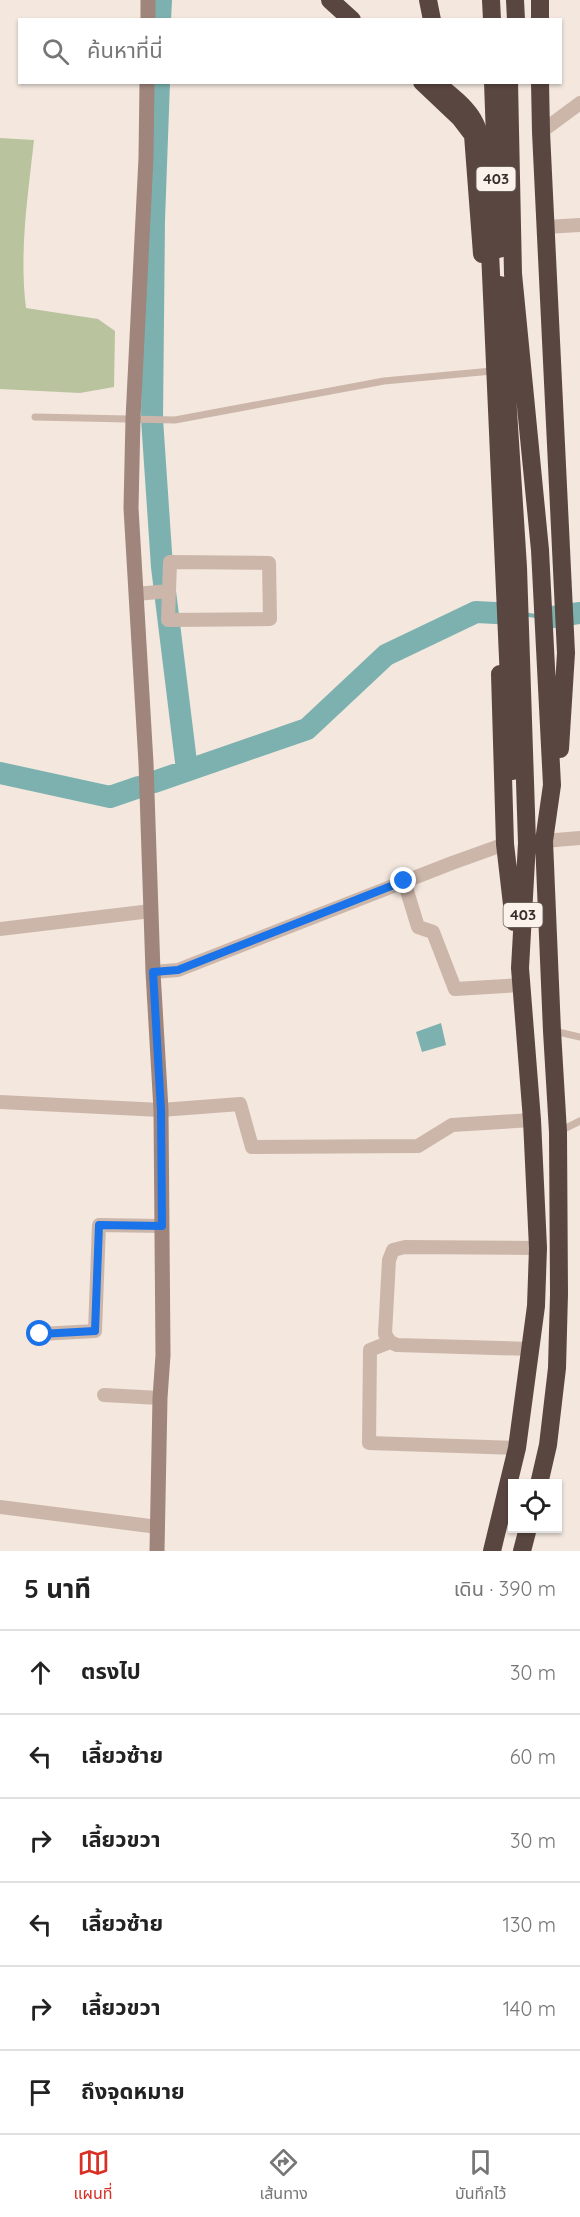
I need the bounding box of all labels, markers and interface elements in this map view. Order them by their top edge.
search box [18,18,562,84]
icon: search [39,35,72,68]
text: ค้นหาที่นี่ [87,36,163,64]
road number: 403 [476,167,516,191]
route end [390,867,416,893]
road number: 403 [504,903,542,927]
route start [26,1320,52,1346]
map controls [508,1479,562,1533]
button: locate [508,1479,562,1533]
text: 5 นาที [24,1572,91,1605]
text: เดิน · 390 m [454,1576,556,1601]
icon: ahead [24,1656,57,1689]
text: ตรงไป [81,1657,141,1685]
text: 30 m [510,1660,556,1685]
icon: left [24,1740,57,1773]
text: เลี้ยวซ้าย [81,1741,163,1769]
text: 60 m [510,1744,556,1769]
icon: right [24,1824,57,1857]
text: เลี้ยวขวา [81,1825,161,1853]
text: 30 m [510,1828,556,1853]
icon: left [24,1908,57,1941]
text: เลี้ยวซ้าย [81,1909,163,1937]
text: 130 m [503,1912,556,1937]
icon: right [24,1992,57,2025]
text: เลี้ยวขวา [81,1993,161,2021]
text: 140 m [503,1996,556,2021]
icon: arrive [24,2076,57,2109]
text: ถึงจุดหมาย [81,2077,185,2105]
tab: แผนที่ [74,2146,113,2206]
tab: เส้นทาง [260,2146,308,2206]
tab: บันทึกไว้ [455,2146,506,2206]

